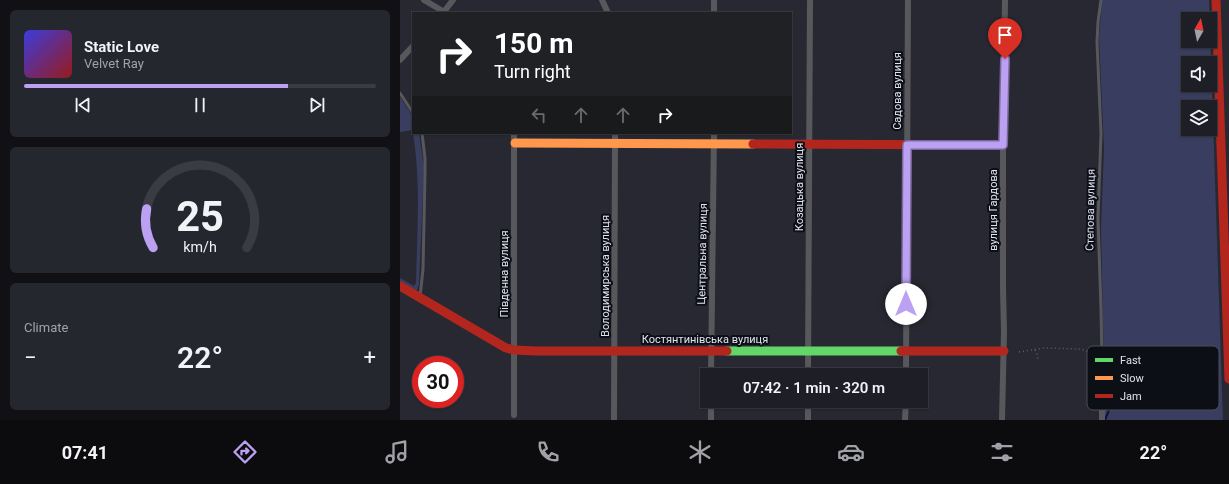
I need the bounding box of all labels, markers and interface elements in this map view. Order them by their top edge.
north arrow [1181,12,1217,48]
map controls [1181,12,1217,136]
pin [988,18,1022,59]
icon: arrive [994,24,1016,46]
text: 150 m [494,27,573,60]
icon: right [428,28,480,80]
text: Static Love [84,38,159,56]
street label: Садова вулиця [891,52,904,130]
text: Velvet Ray [84,56,144,71]
button: sound [1181,56,1217,92]
text: Turn right [494,61,571,82]
icon: previous [72,94,94,116]
icon: pause [189,94,211,116]
icon: next [306,94,328,116]
button: layers [1181,100,1217,136]
icon: left [528,104,550,126]
icon: ahead [570,104,592,126]
icon: ahead [612,104,634,126]
icon: right [654,104,676,126]
street label: Козацька вулиця [793,143,806,231]
street label: вулиця Гардова [987,169,1000,251]
street label: Степова вулиця [1083,169,1098,251]
text: 25 [176,192,224,241]
street label: Центральна вулиця [695,203,710,305]
street label: Володимирська вулиця [599,215,612,337]
street label: Південна вулиця [498,230,511,318]
text: km/h [183,239,217,255]
position arrow [885,283,927,325]
text: Climate [24,320,68,335]
street label: Костянтинівська вулиця [642,333,768,346]
text: 22° [177,340,223,375]
text: − [24,345,37,370]
text: + [364,345,376,370]
legend [1087,346,1219,410]
text: Fast [1120,354,1142,367]
speed limit sign: 30 [412,356,464,408]
text: Slow [1120,372,1144,385]
text: 07:42 · 1 min · 320 m [743,379,885,397]
text: Jam [1120,390,1142,403]
icon: directions [231,438,259,466]
icon: music [383,438,411,466]
icon: phone [534,438,562,466]
icon: climate [686,438,714,466]
icon: car [837,438,865,466]
icon: filters [988,438,1016,466]
text: 07:41 [62,442,108,463]
text: 22° [1140,442,1167,463]

